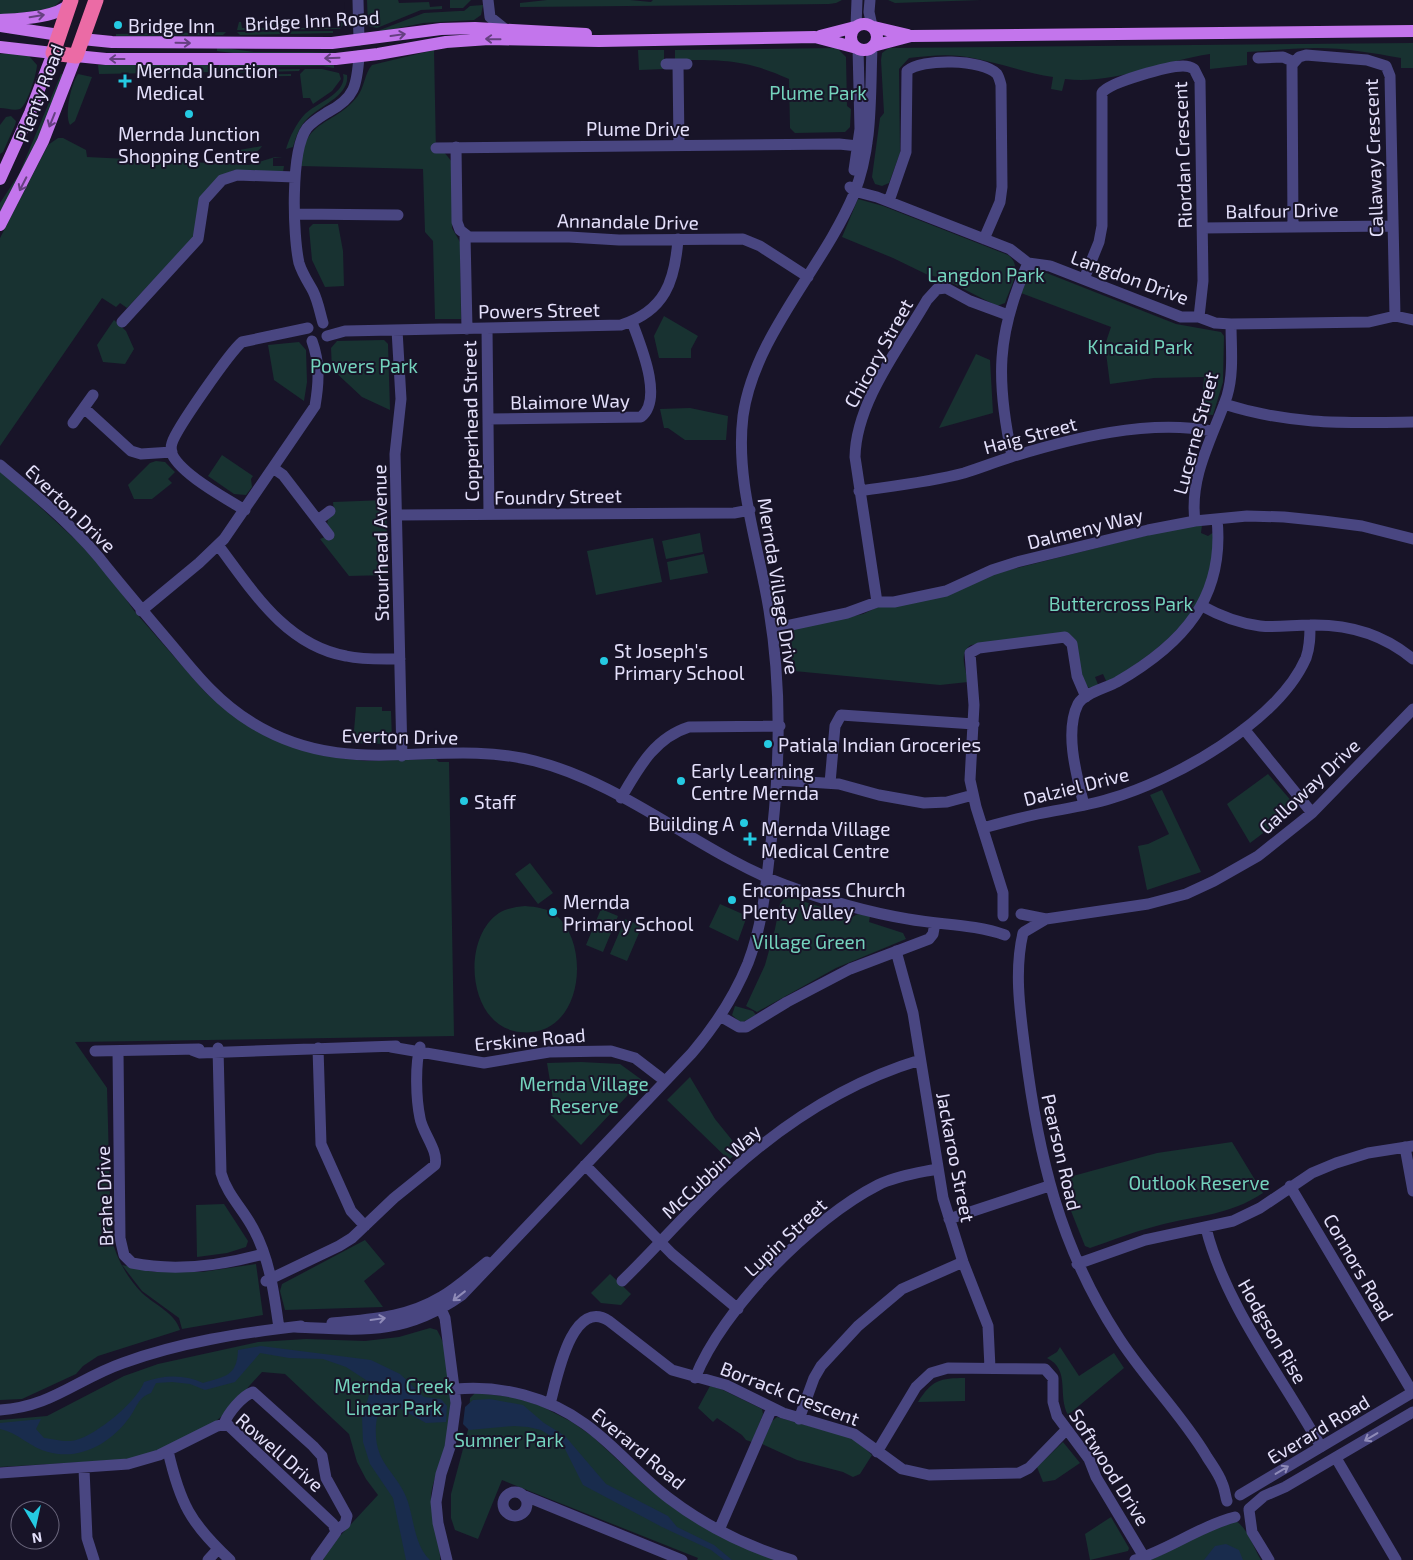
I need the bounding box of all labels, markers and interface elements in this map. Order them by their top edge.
street label: Bridge Inn Road [244,5,380,35]
one-way arrow [29,11,45,21]
place label: Bridge Inn [128,14,215,37]
marker: Bridge Inn [112,19,124,31]
one-way arrow [389,30,405,40]
one-way arrow [485,34,502,44]
one-way arrow [174,38,191,48]
street label: Plenty Road [10,41,68,145]
one-way arrow [109,54,126,64]
one-way arrow [324,54,340,63]
place label: Mernda Junction Medical [136,59,278,104]
marker: Mernda Junction Medical [118,74,132,88]
street label: Callaway Crescent [1359,78,1387,238]
park label: Plume Park [769,81,867,104]
street label: Riordan Crescent [1168,81,1196,229]
marker: Mernda Junction Shopping Centre [183,108,195,120]
one-way arrow [47,112,56,127]
street label: Plume Drive [586,117,690,140]
place label: Mernda Junction Shopping Centre [118,122,260,167]
one-way arrow [18,176,27,191]
street label: Balfour Drive [1225,198,1339,222]
street label: Annandale Drive [557,208,699,234]
street label: Langdon Drive [1068,245,1192,309]
park label: Langdon Park [927,263,1045,286]
street label: Chicory Street [839,295,917,411]
street label: Powers Street [478,297,600,323]
park label: Kincaid Park [1087,335,1193,358]
street label: Copperhead Street [457,340,483,502]
park label: Powers Park [310,354,418,377]
street label: Lucerne Street [1168,369,1222,497]
street label: Blaimore Way [510,388,630,414]
street label: Haig Street [981,412,1079,458]
street label: Everton Drive [21,459,121,557]
street label: Stourhead Avenue [367,464,393,622]
street label: Foundry Street [494,483,622,509]
street label: Mernda Village Drive [754,496,804,676]
street label: Dalmeny Way [1025,503,1145,553]
park label: Buttercross Park [1049,592,1194,615]
place label: St Joseph's Primary School [614,639,745,684]
marker: St Joseph's Primary School [598,655,610,667]
street label: Everton Drive [341,723,459,749]
place label: Patiala Indian Groceries [778,733,981,756]
street label: Galloway Drive [1254,733,1364,839]
marker: Patiala Indian Groceries [762,738,774,750]
place label: Early Learning Centre Mernda [691,759,819,804]
street label: Dalziel Drive [1021,762,1131,810]
marker: Early Learning Centre Mernda [675,775,687,787]
place label: Staff [474,790,516,813]
marker: Staff [458,795,470,807]
place label: Building A [648,812,734,835]
marker: Building A [738,817,750,829]
place label: Mernda Village Medical Centre [761,817,890,862]
marker: Mernda Village Medical Centre [743,832,757,846]
place label: Encompass Church Plenty Valley [742,878,906,923]
place label: Mernda Primary School [563,890,694,935]
marker: Encompass Church Plenty Valley [726,894,738,906]
marker: Mernda Primary School [547,906,559,918]
park label: Village Green [752,930,866,953]
street label: Erskine Road [473,1023,587,1055]
park label: Mernda Village Reserve [519,1072,649,1117]
street label: Jackaroo Street [932,1090,980,1224]
street label: Pearson Road [1037,1092,1087,1212]
street label: McCubbin Way [657,1119,765,1223]
street label: Brahe Drive [91,1145,117,1247]
park label: Outlook Reserve [1128,1171,1270,1194]
street label: Lupin Street [739,1193,831,1281]
street label: Connors Road [1319,1209,1399,1325]
street label: Hodgson Rise [1234,1275,1312,1387]
one-way arrow [453,1291,466,1302]
one-way arrow [370,1313,386,1323]
street label: Borrack Crescent [717,1356,863,1430]
park label: Mernda Creek Linear Park [334,1374,454,1419]
street label: Everard Road [1263,1389,1373,1469]
street label: Everard Road [587,1402,691,1494]
street label: Softwood Drive [1065,1404,1155,1530]
street label: Rowell Drive [232,1408,328,1496]
park label: Sumner Park [454,1428,564,1451]
one-way arrow [1365,1432,1379,1442]
one-way arrow [1275,1464,1289,1474]
north arrow [10,1500,60,1550]
text: N [31,1529,43,1548]

